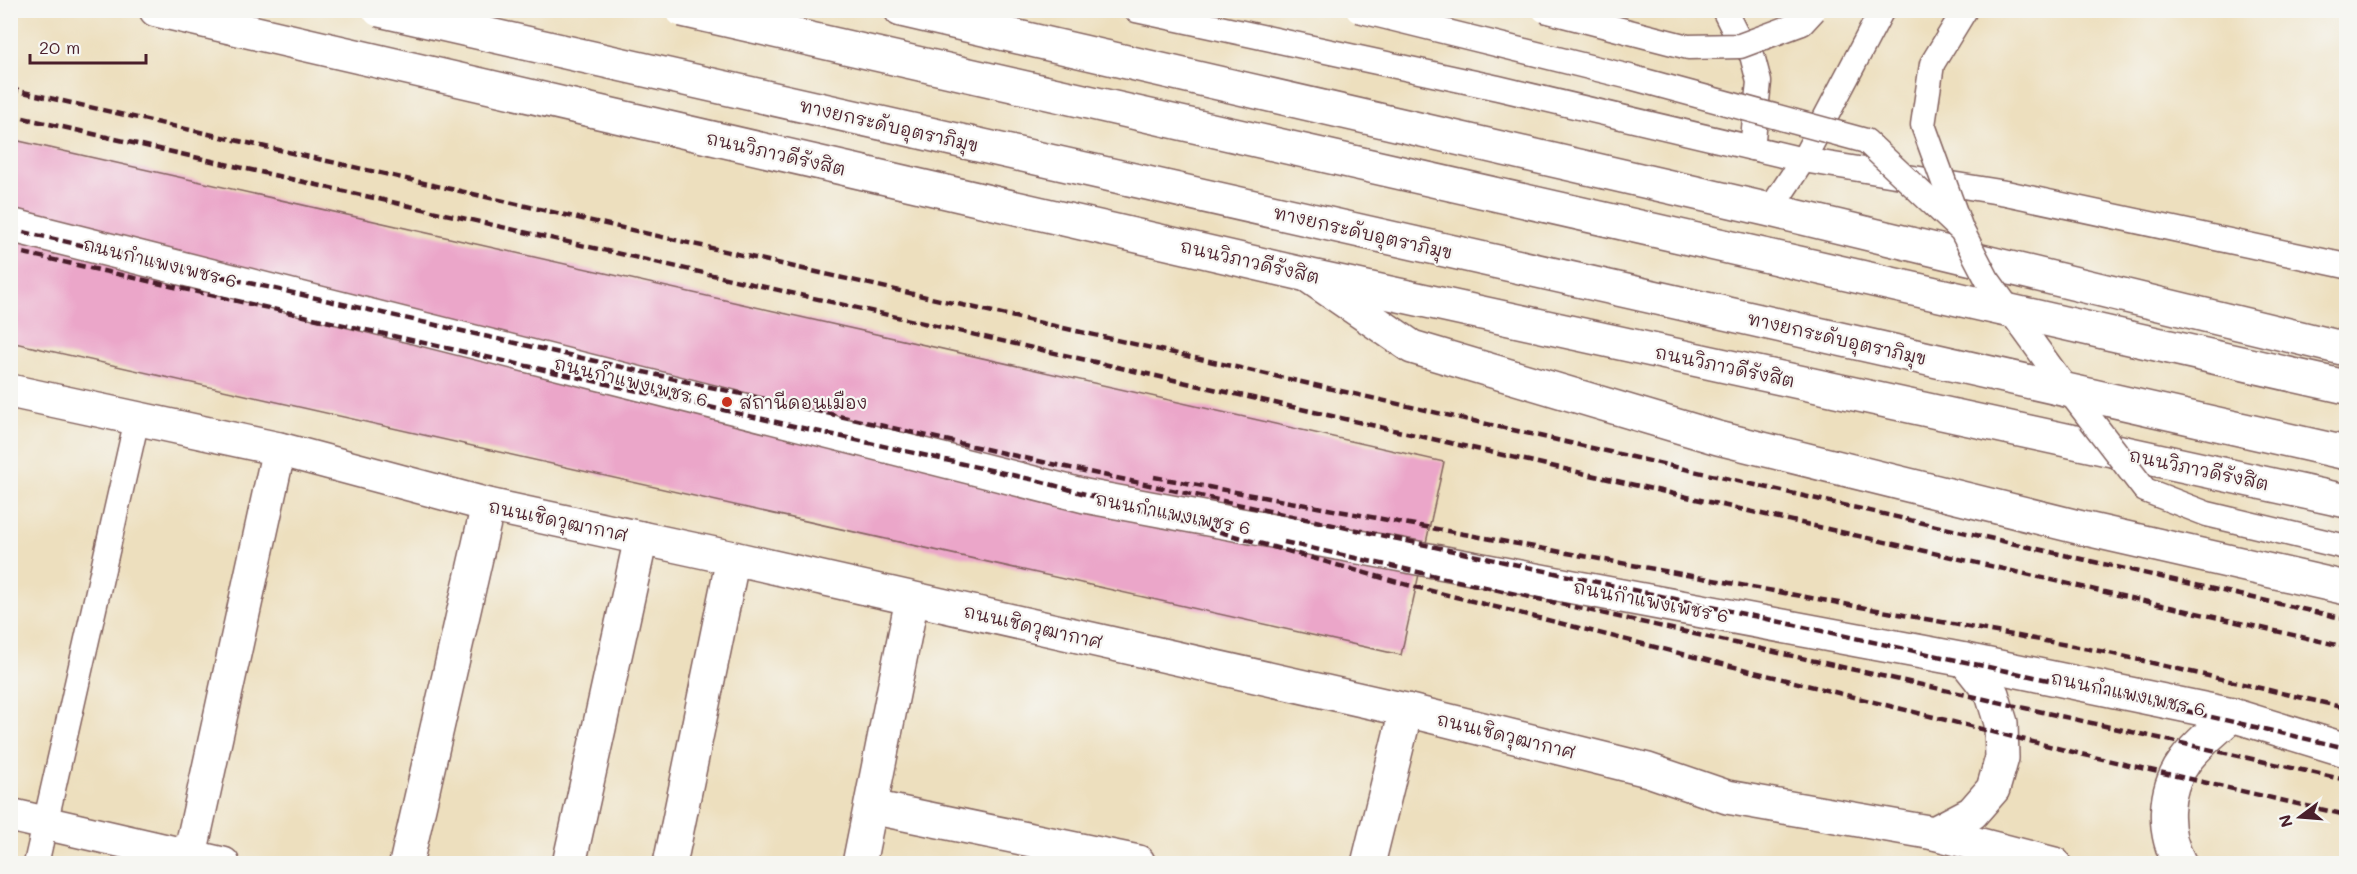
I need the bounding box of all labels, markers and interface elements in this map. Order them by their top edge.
scale bar [30,27,146,65]
text: 20 m [39,35,80,59]
street label: ทางยกระดับอุตราภิมุข [797,93,981,159]
street label: ถนนวิภาวดีรังสิต [704,125,848,181]
street label: ทางยกระดับอุตราภิมุข [1271,200,1455,266]
street label: ถนนกำแพงเพชร 6 [81,231,239,293]
street label: ถนนวิภาวดีรังสิต [1178,233,1322,289]
street label: ทางยกระดับอุตราภิมุข [1745,306,1929,372]
street label: ถนนวิภาวดีรังสิต [1653,339,1797,393]
street label: ถนนกำแพงเพชร 6 [552,350,710,412]
place label: สถานีดอนเมือง [739,390,867,414]
marker: สถานีดอนเมือง [720,395,734,409]
street label: ถนนวิภาวดีรังสิต [2127,442,2271,496]
street label: ถนนกำแพงเพชร 6 [1093,486,1253,540]
street label: ถนนเชิดวุฒากาศ [486,494,630,548]
street label: ถนนกำแพงเพชร 6 [1571,574,1731,628]
street label: ถนนเชิดวุฒากาศ [961,598,1105,656]
street label: ถนนกำแพงเพชร 6 [2048,665,2208,721]
street label: ถนนเชิดวุฒากาศ [1434,706,1578,766]
north arrow [2270,787,2330,847]
text: N [2273,813,2297,830]

